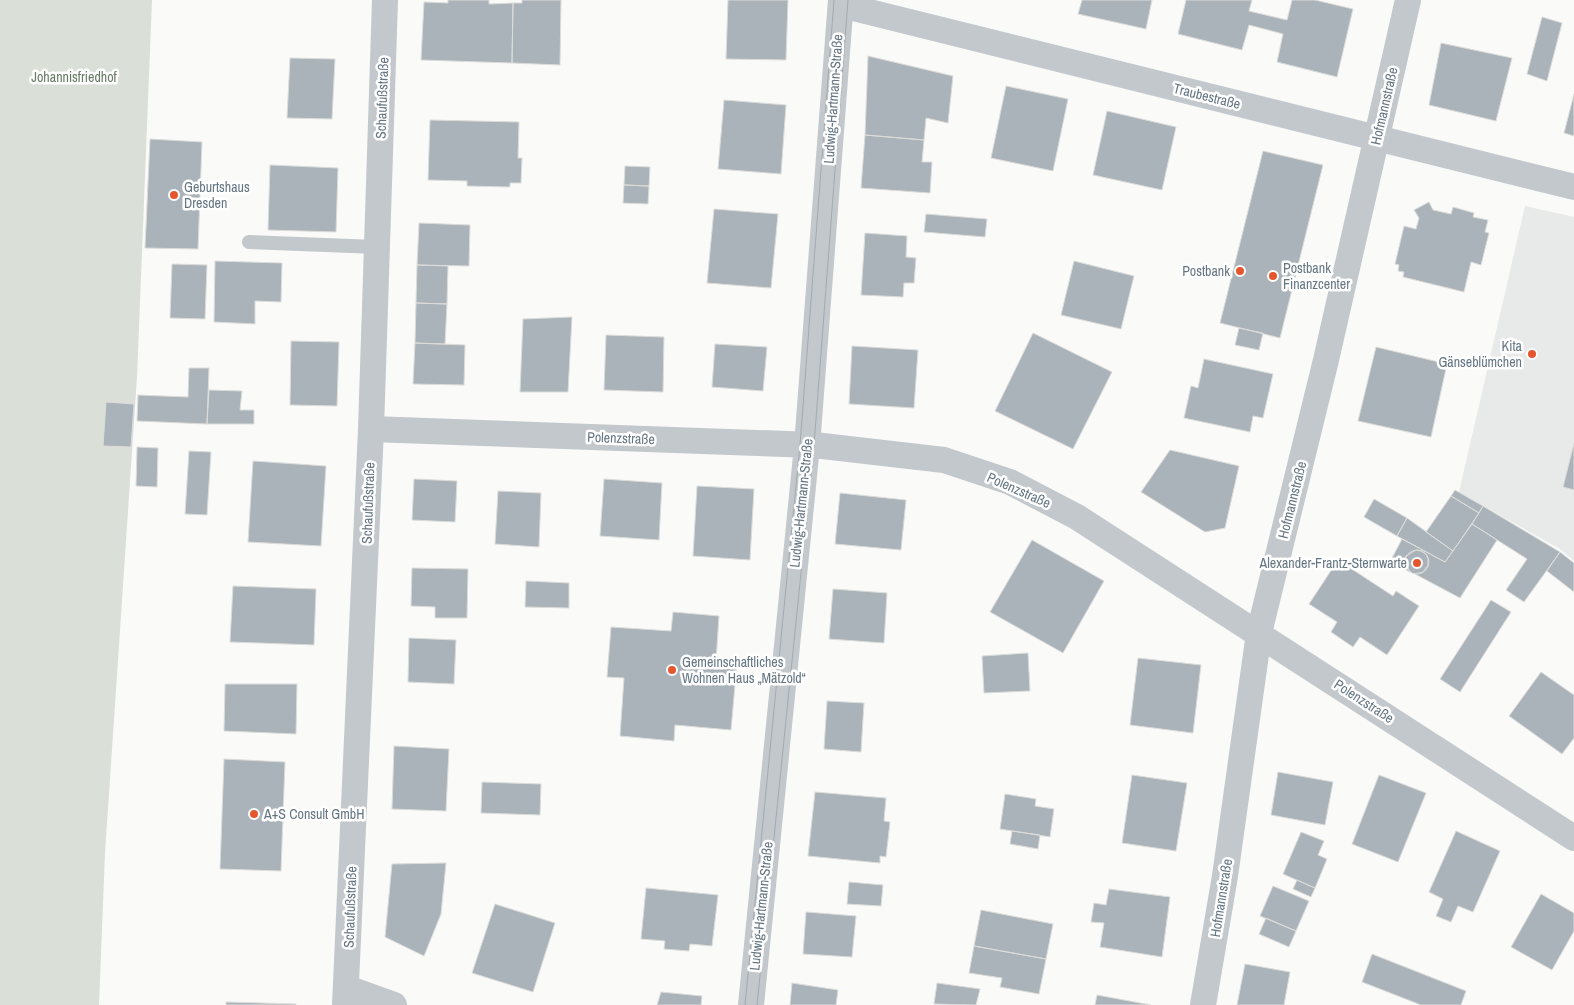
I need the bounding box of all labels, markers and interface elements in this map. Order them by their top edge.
street label: Ludwig-Hartmann-Straße [820,34,846,164]
street label: Schaufußstraße [372,57,392,139]
street label: Hofmannstraße [1366,65,1402,147]
park label: Johannisfriedhof [31,68,118,86]
street label: Traubestraße [1172,79,1242,113]
place label: Geburtshaus Dresden [184,178,250,212]
marker: Geburtshaus Dresden [168,189,180,201]
place label: Postbank Finanzcenter [1283,259,1350,293]
place label: Postbank [1182,262,1230,280]
marker: Postbank [1234,265,1246,277]
marker: Postbank Finanzcenter [1267,270,1279,282]
place label: Kita Gänseblümchen [1438,337,1523,371]
marker: Kita Gänseblümchen [1526,348,1538,360]
street label: Polenzstraße [587,428,655,448]
street label: Ludwig-Hartmann-Straße [785,438,817,568]
street label: Hofmannstraße [1274,459,1310,541]
street label: Schaufußstraße [358,462,378,544]
street label: Polenzstraße [984,468,1054,512]
place label: Alexander-Frantz-Sternwarte [1259,554,1407,572]
marker: Alexander-Frantz-Sternwarte [1411,557,1423,569]
place label: Gemeinschaftliches Wohnen Haus „Mätzold“ [682,653,806,687]
marker: Gemeinschaftliches Wohnen Haus „Mätzold“ [666,664,678,676]
street label: Polenzstraße [1331,675,1397,727]
place label: A+S Consult GmbH [263,805,365,823]
marker: A+S Consult GmbH [248,808,260,820]
street label: Ludwig-Hartmann-Straße [745,841,777,971]
street label: Hofmannstraße [1206,858,1236,938]
street label: Schaufußstraße [340,866,360,948]

